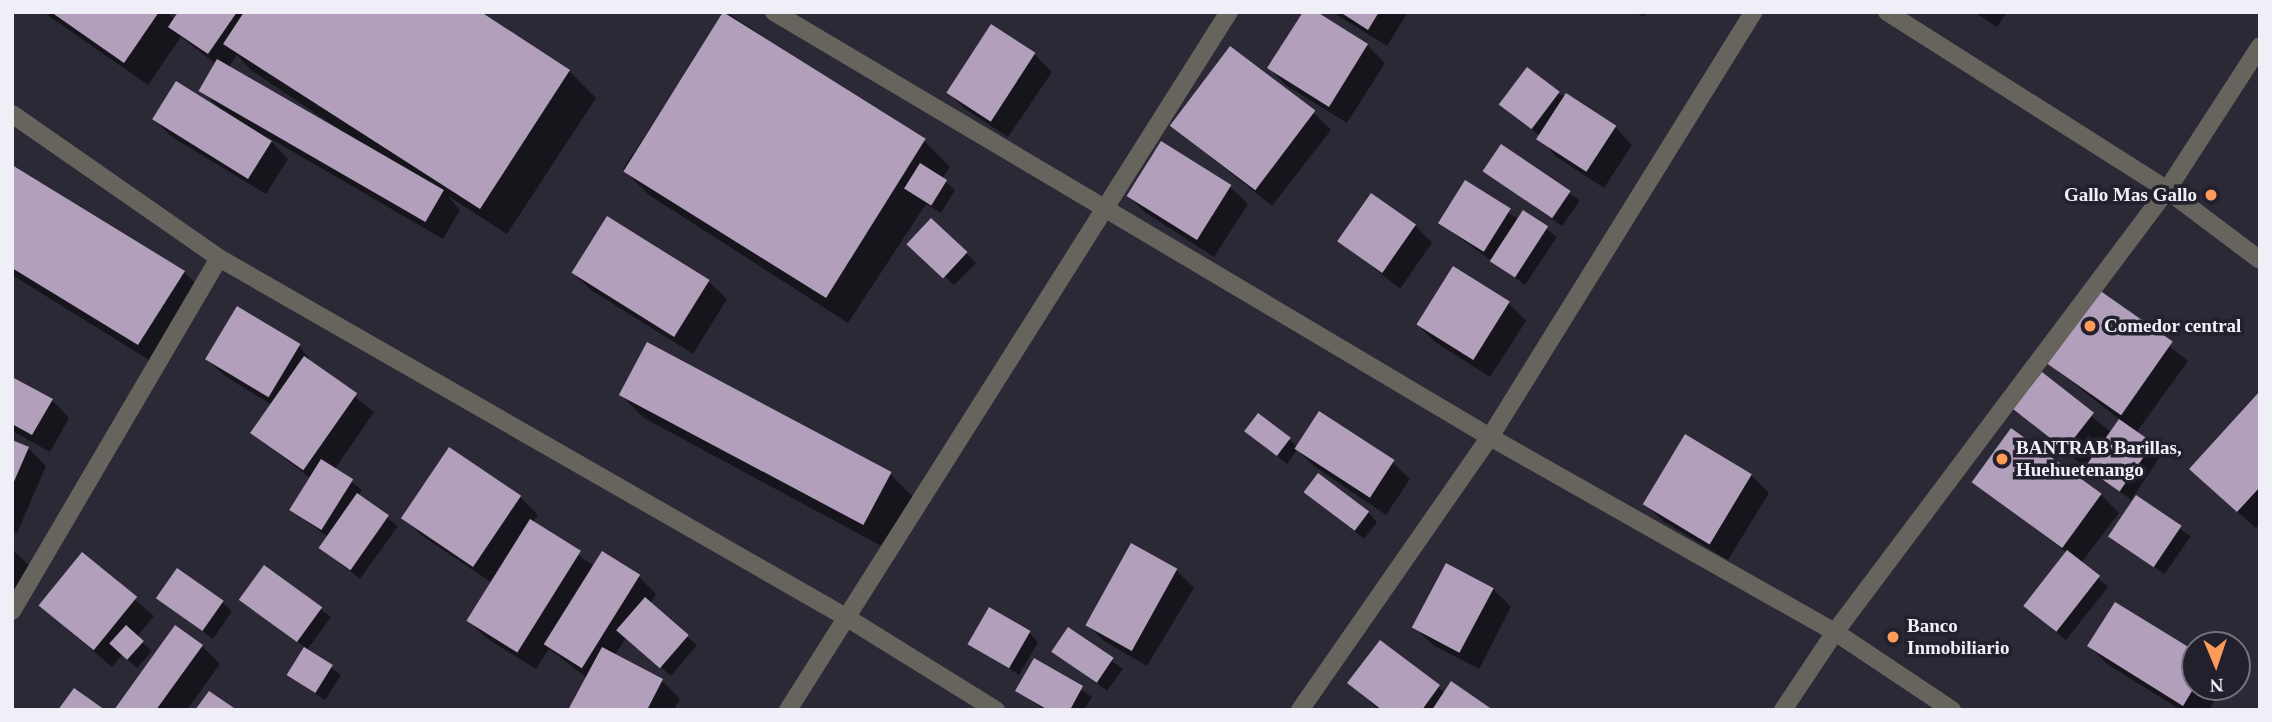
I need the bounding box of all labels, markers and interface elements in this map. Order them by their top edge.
place label: Gallo Mas Gallo [2064,184,2197,206]
marker: Gallo Mas Gallo [2203,187,2219,203]
place label: Comedor central [2104,315,2242,337]
marker: Comedor central [2082,318,2098,334]
place label: BANTRAB Barillas, Huehuetenango [2016,437,2182,481]
marker: BANTRAB Barillas, Huehuetenango [1994,451,2010,467]
place label: Banco Inmobiliario [1907,615,2009,659]
marker: Banco Inmobiliario [1885,629,1901,645]
north arrow [2181,631,2251,701]
text: N [2209,675,2224,696]

